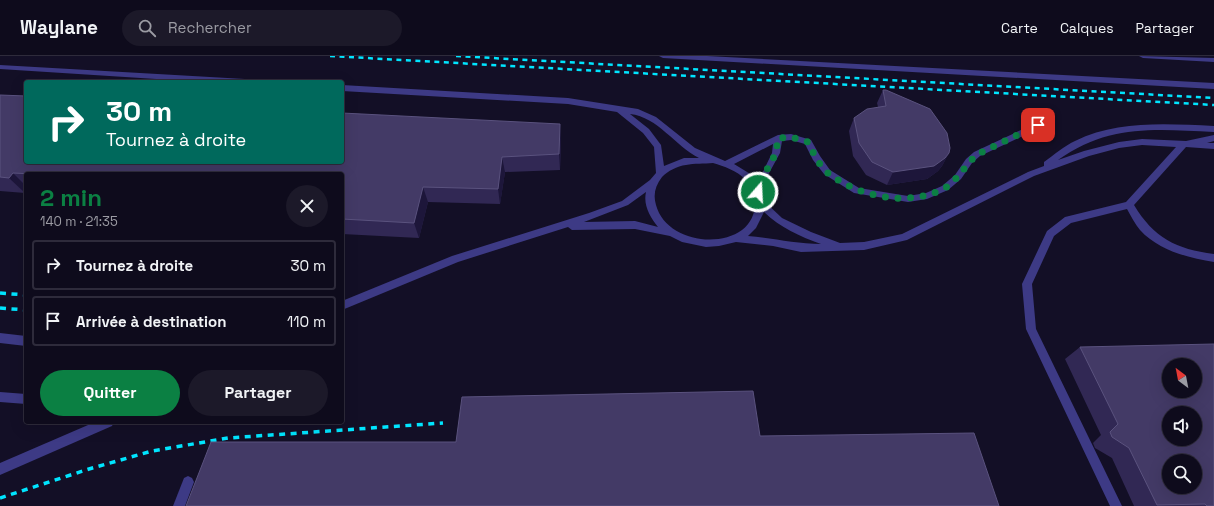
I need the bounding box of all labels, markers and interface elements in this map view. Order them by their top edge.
search box [122,10,402,46]
text: Waylane [20,15,98,40]
icon: search [136,17,158,39]
text: Rechercher [168,18,252,37]
text: Carte [1001,19,1038,37]
text: Calques [1060,19,1114,37]
text: Partager [1136,19,1194,37]
text: 30 m [106,93,172,129]
icon: right [40,96,92,148]
pin [1021,108,1055,142]
icon: arrive [1027,114,1049,136]
text: Tournez à droite [106,128,246,151]
position arrow [737,171,779,213]
text: 2 min [40,182,102,213]
button: close [286,185,328,227]
text: 140 m · 21:35 [40,213,118,230]
icon: right [42,254,64,276]
text: Tournez à droite [76,256,193,275]
text: 30 m [291,256,326,275]
icon: arrive [42,310,64,332]
text: Arrivée à destination [76,312,226,331]
text: 110 m [287,312,326,331]
north arrow [1162,358,1202,398]
map controls [1162,358,1202,494]
button: Quitter [40,370,180,416]
button: Partager [188,370,328,416]
button: sound [1162,406,1202,446]
button: search [1162,454,1202,494]

